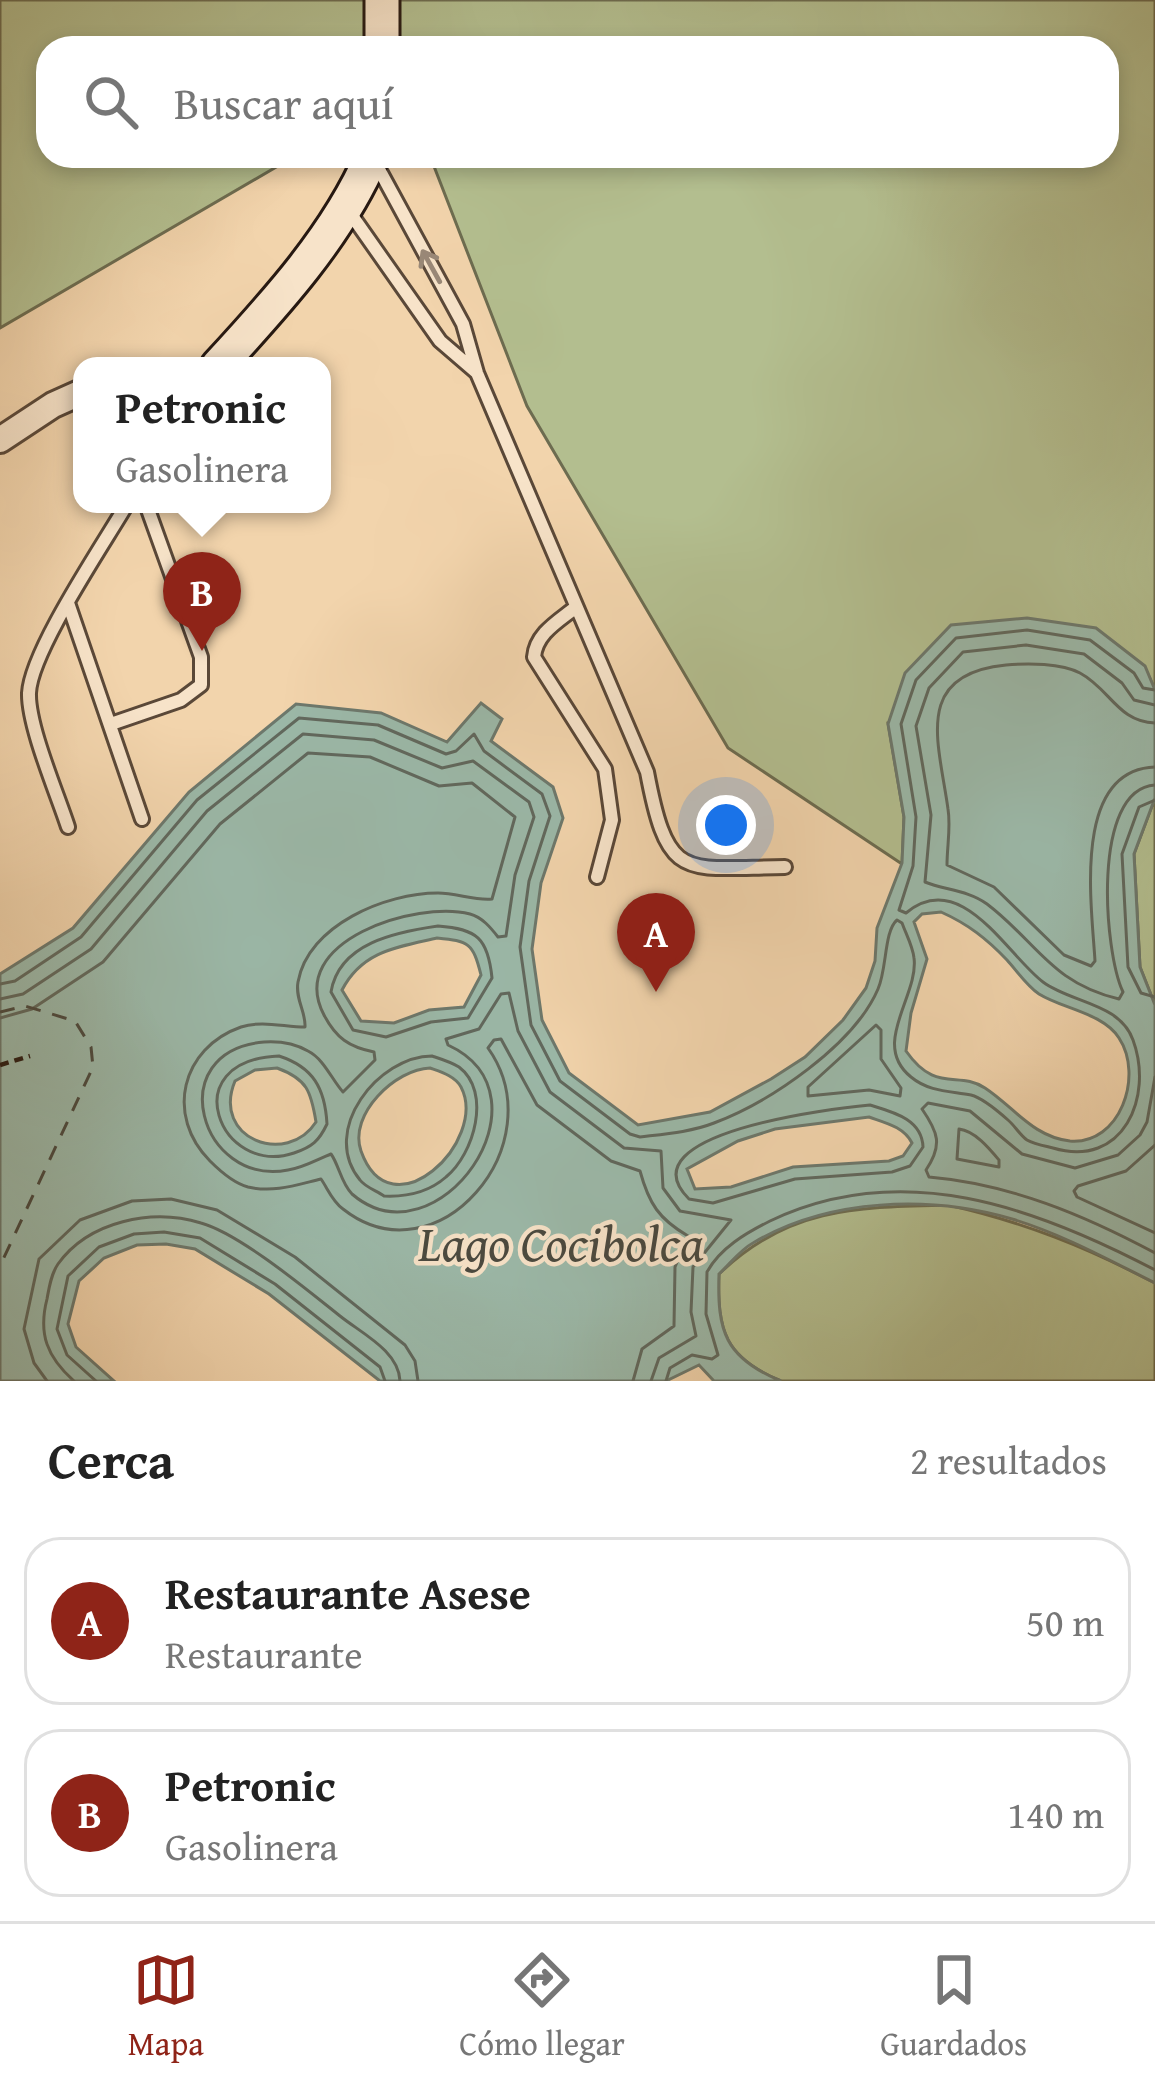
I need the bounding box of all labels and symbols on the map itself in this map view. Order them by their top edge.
one-way arrow [419,249,442,284]
pin: B [163,552,241,651]
your location [696,795,756,855]
pin: A [617,893,695,992]
water label: Lago Cocibolca [417,1205,704,1280]

